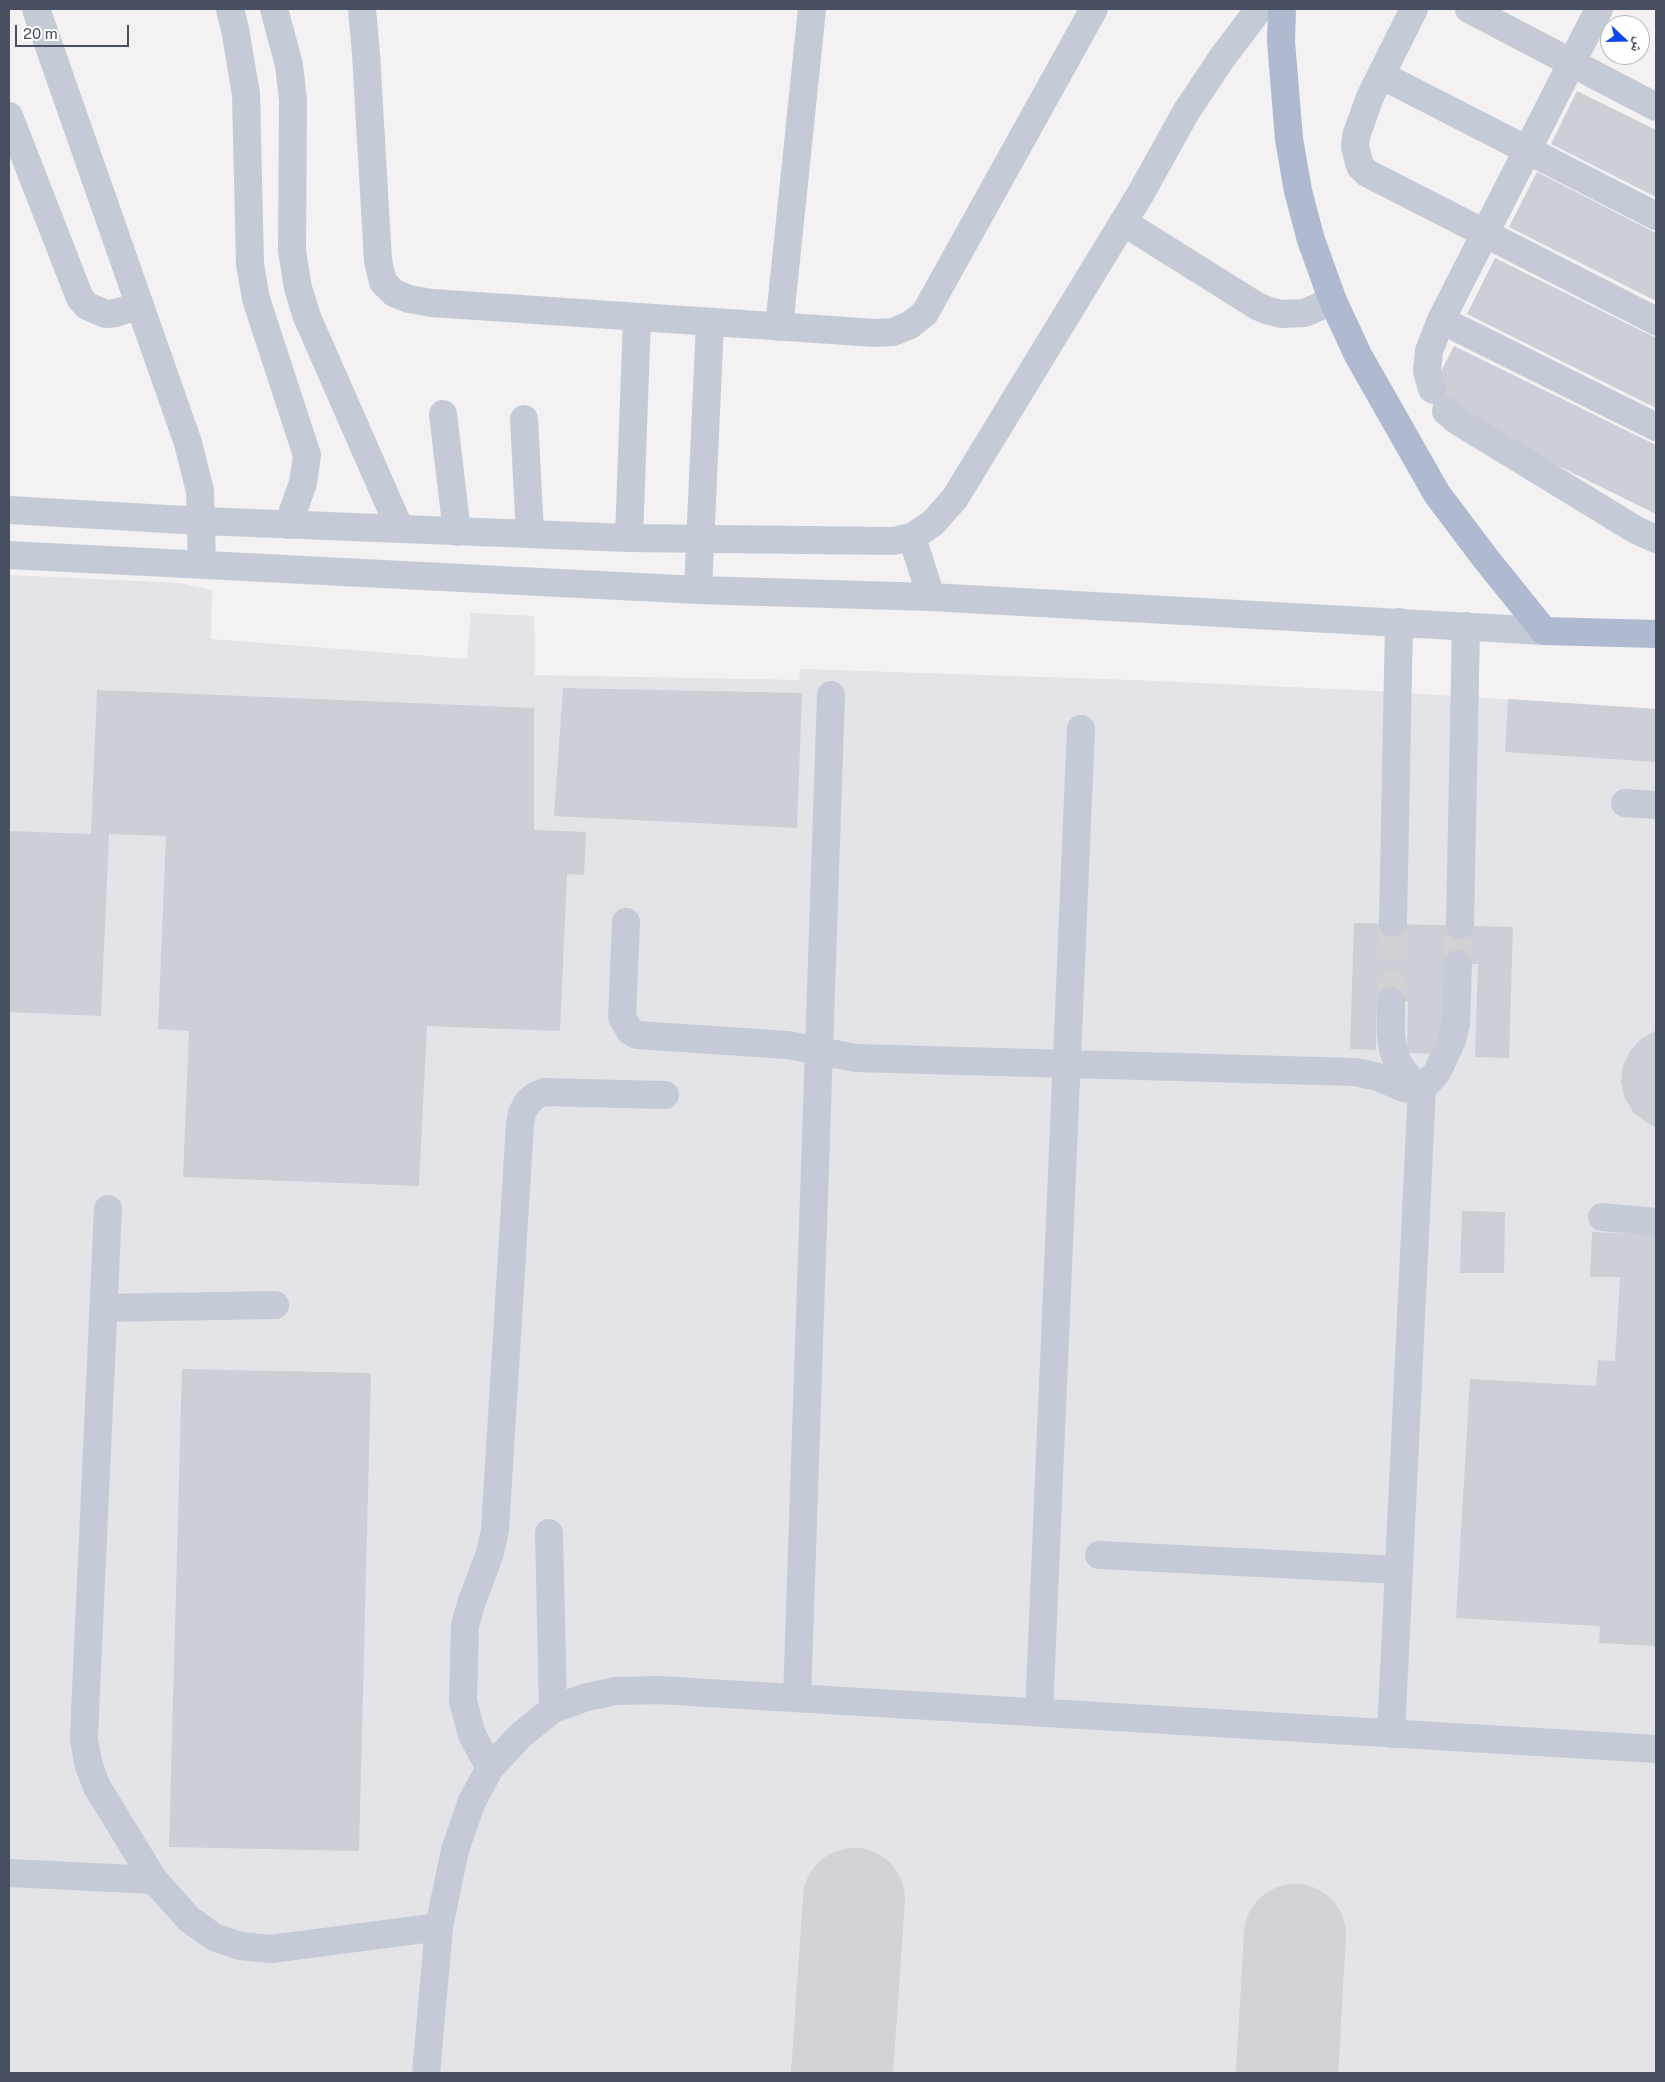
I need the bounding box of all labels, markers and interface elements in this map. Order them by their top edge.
scale bar [18,15,131,47]
north arrow [1600,15,1650,65]
text: 20 m [23,25,58,42]
text: ش [1628,35,1648,55]

